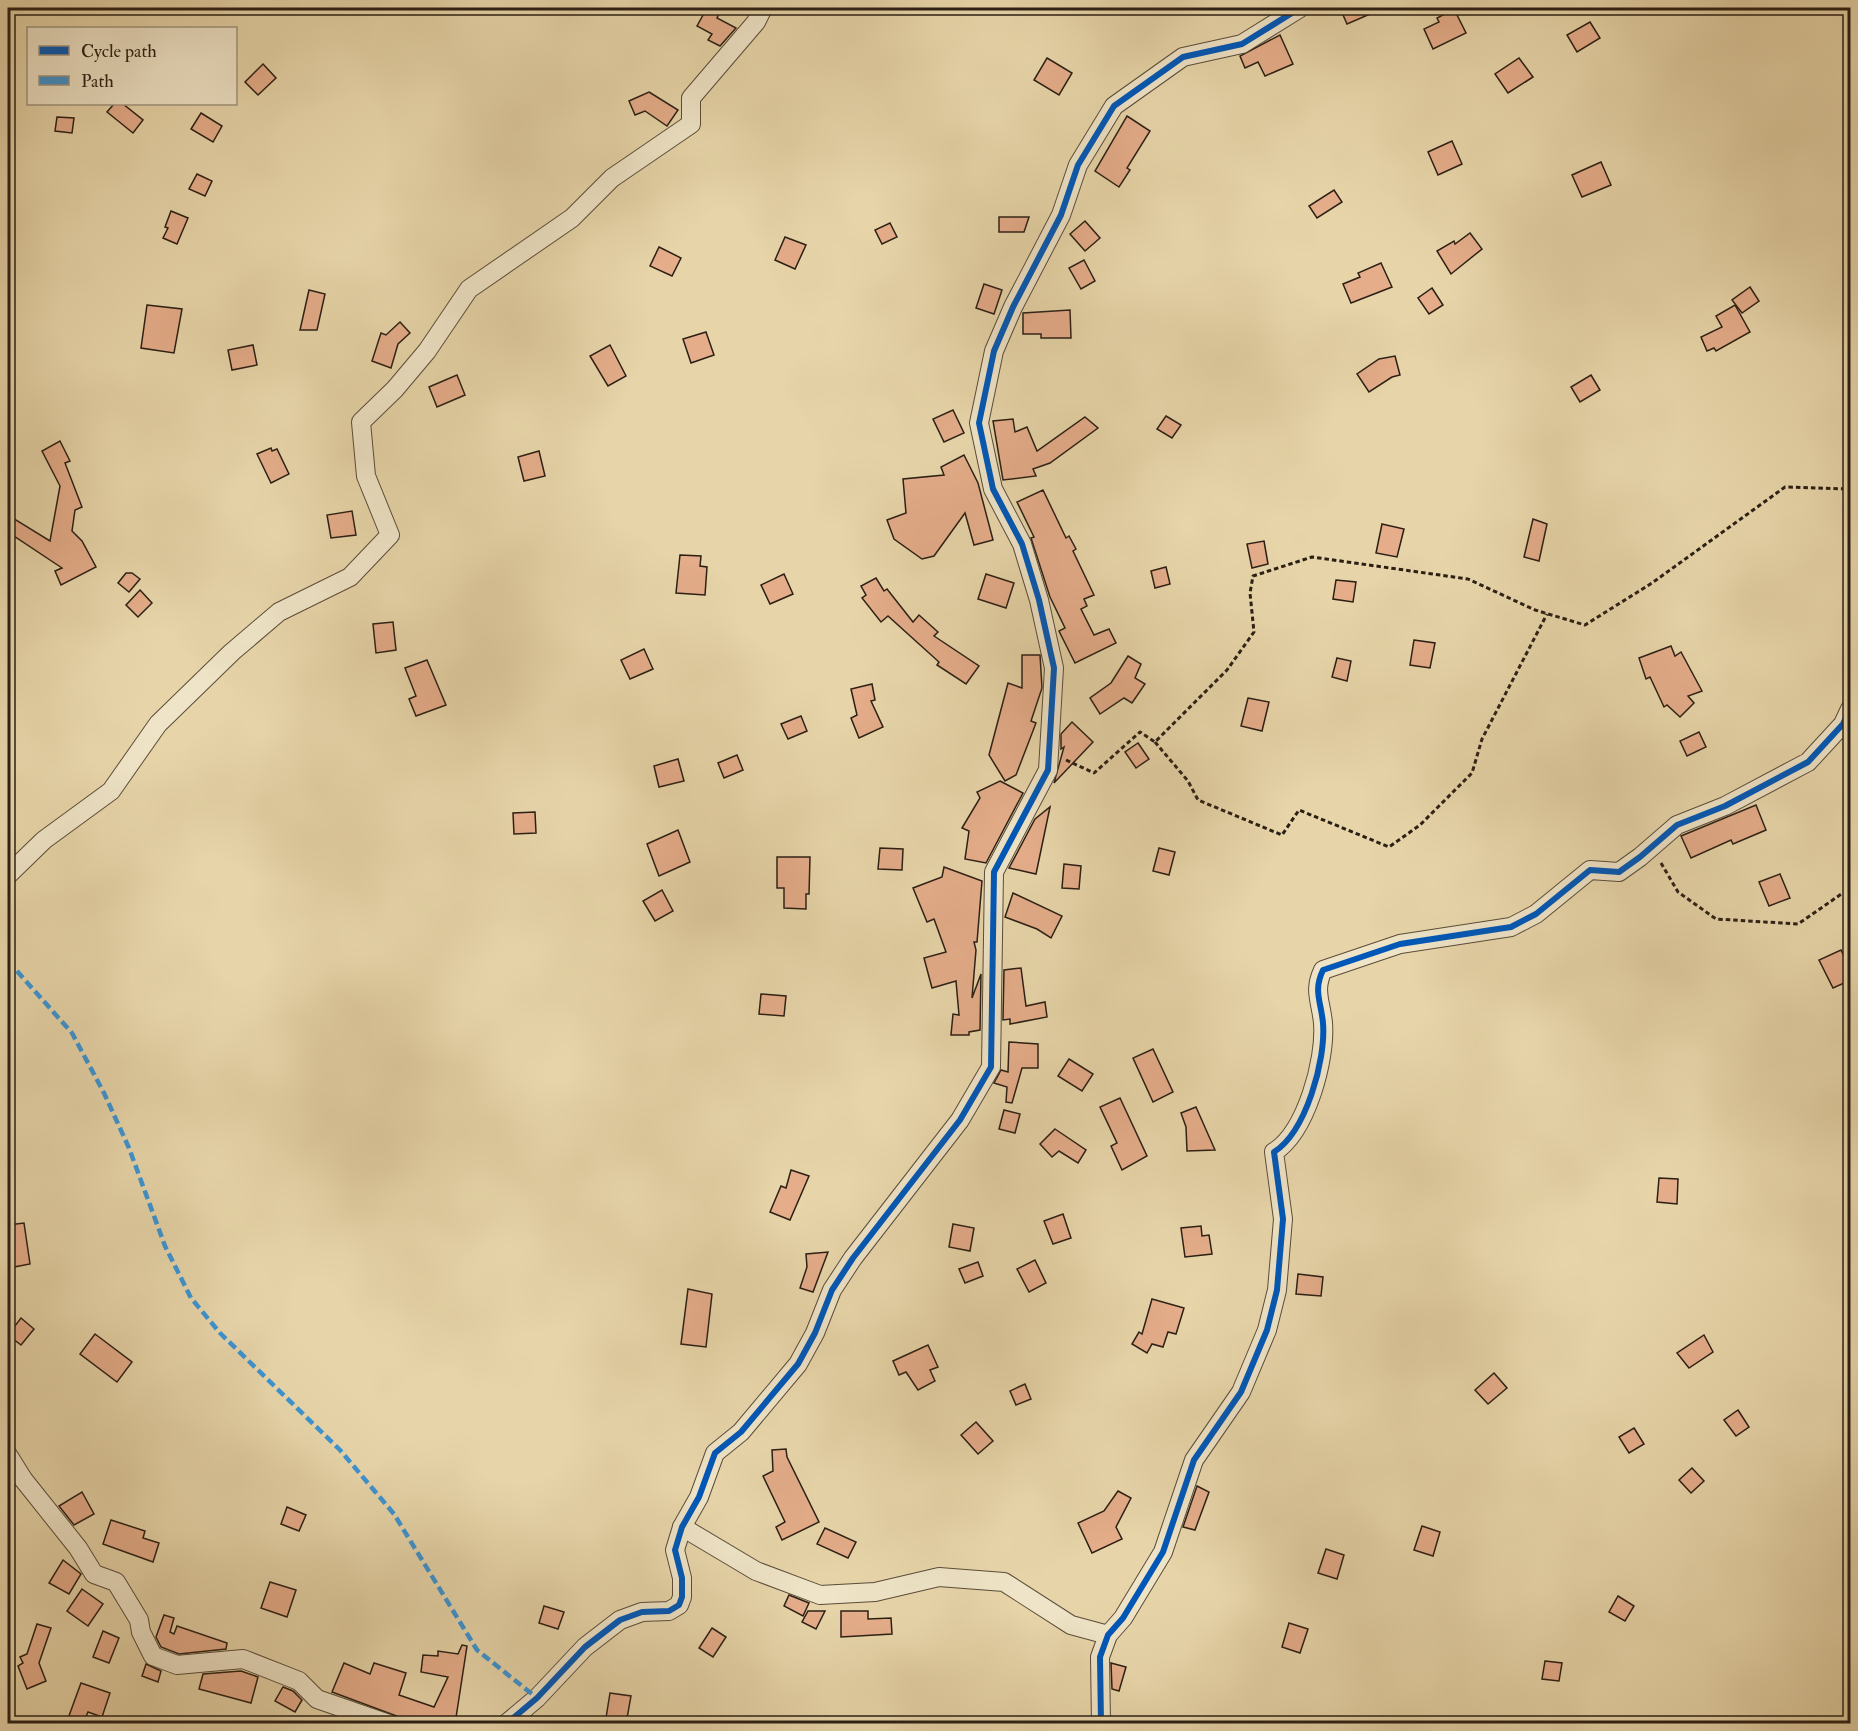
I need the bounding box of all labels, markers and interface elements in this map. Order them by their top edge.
legend [27,27,237,105]
text: Cycle path [81,40,157,63]
text: Path [81,70,114,93]

